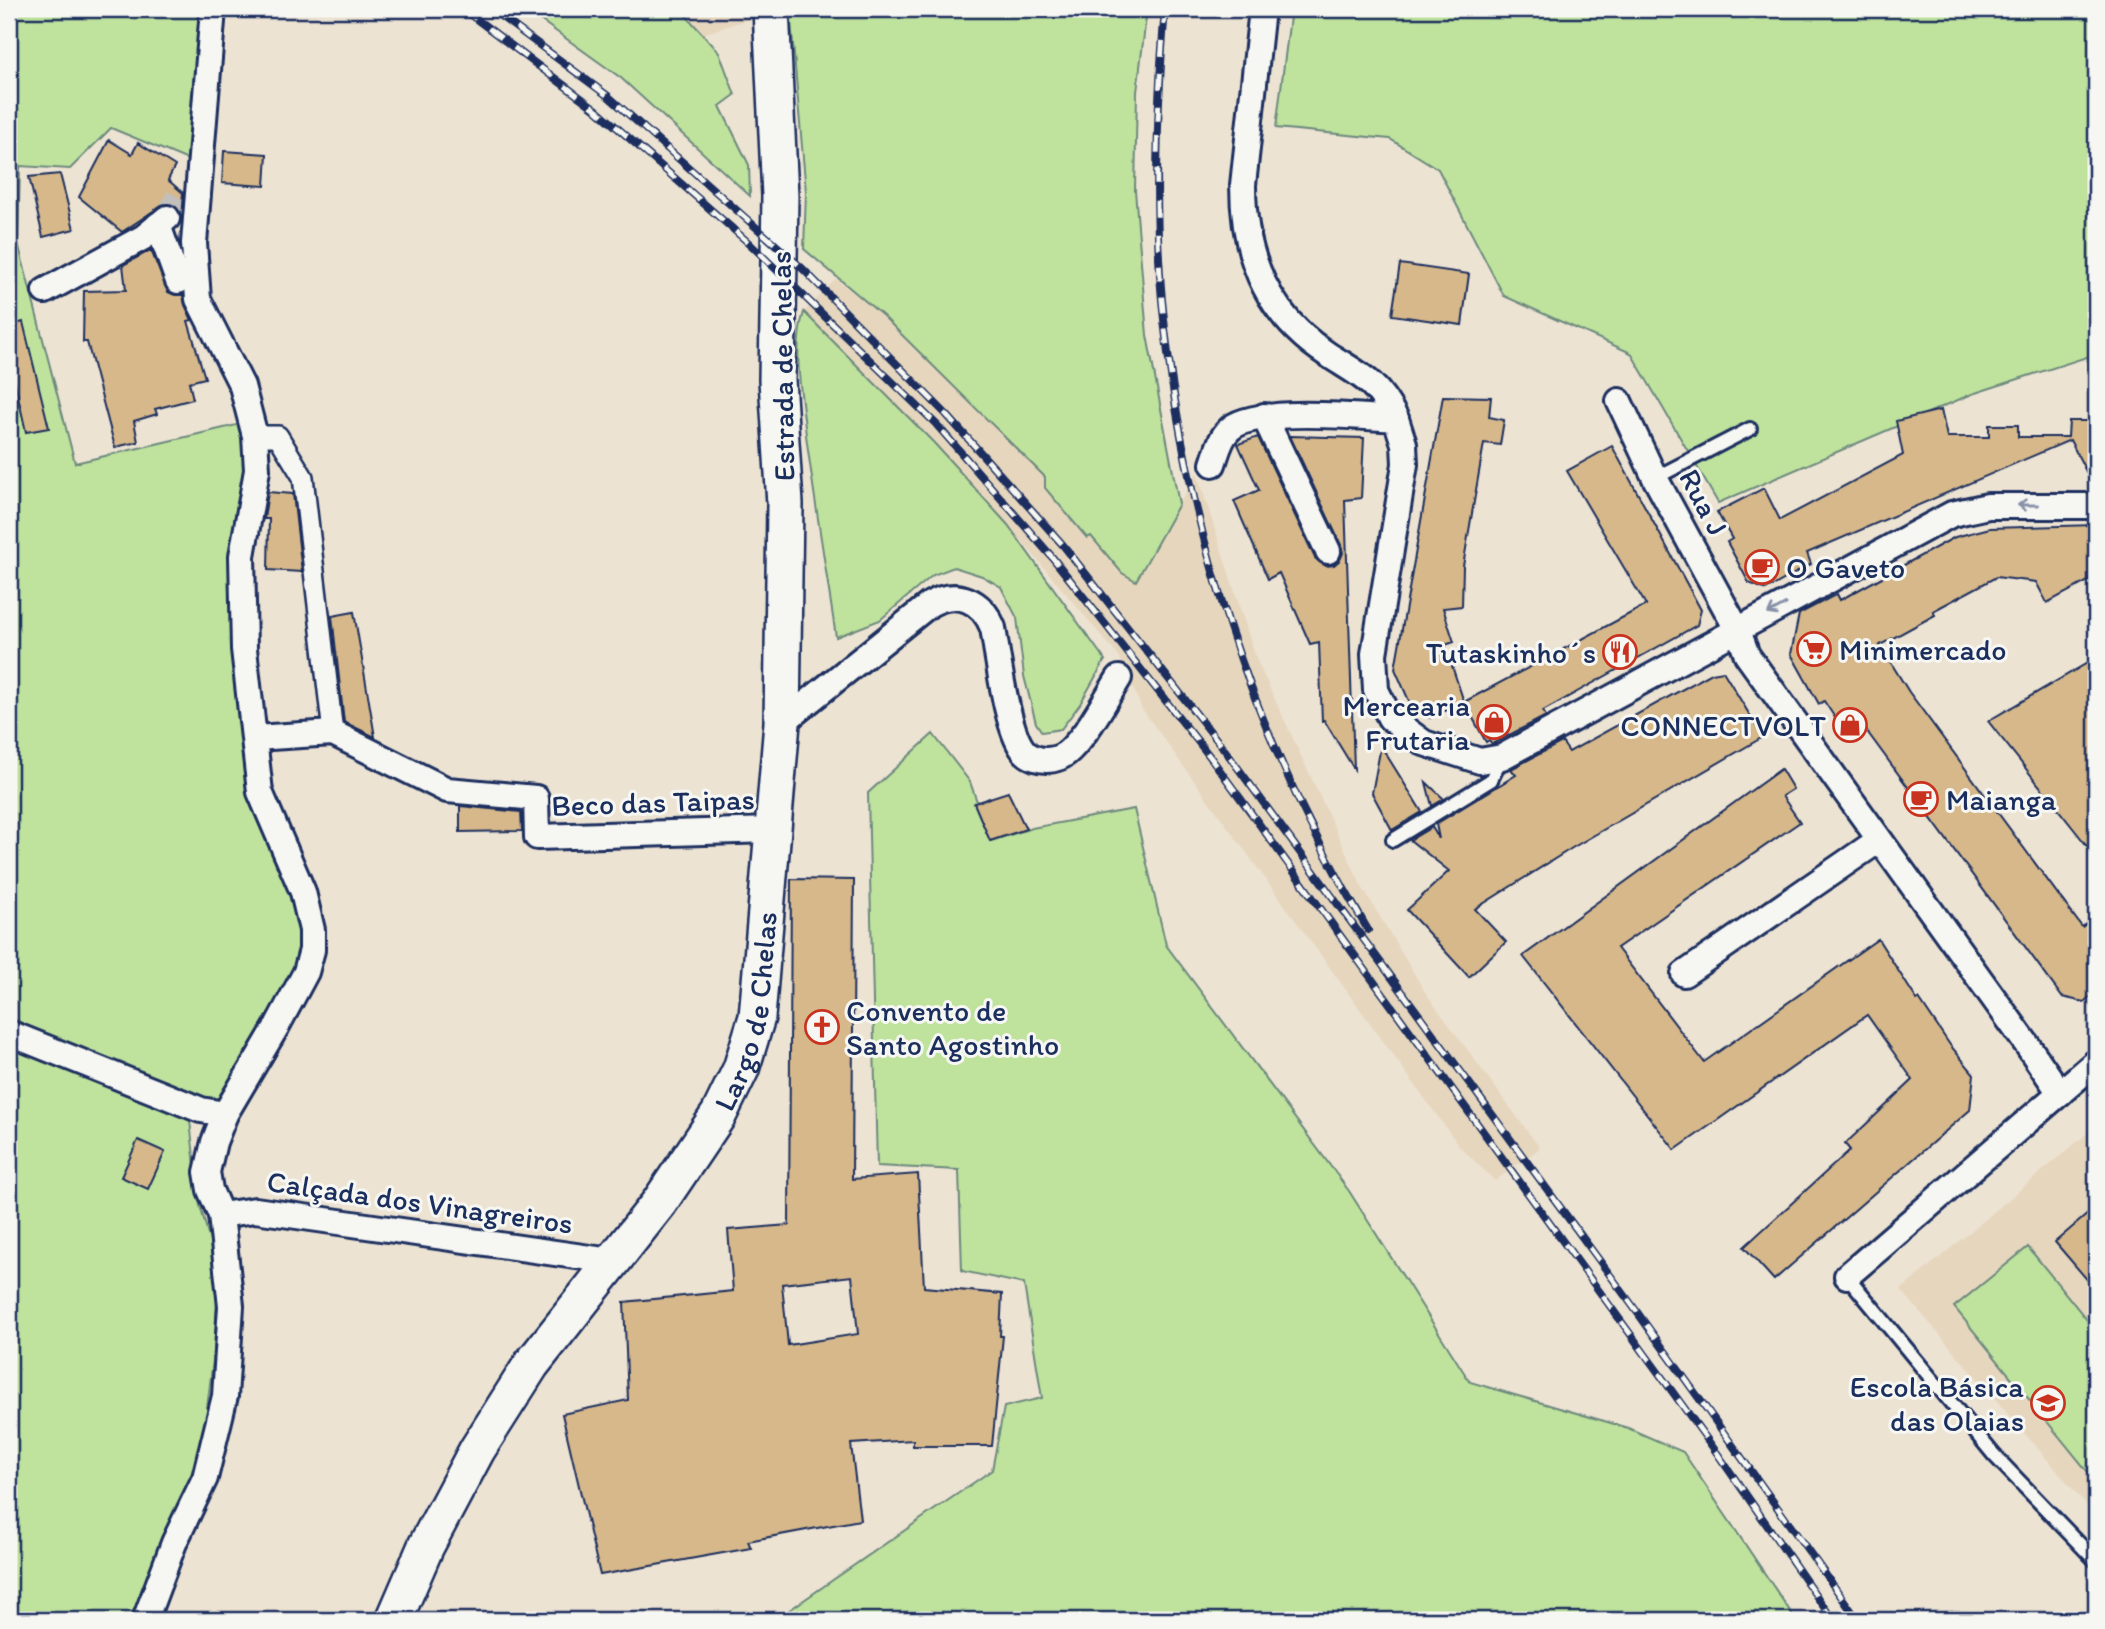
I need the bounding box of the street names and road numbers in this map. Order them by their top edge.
street label: Estrada de Chelas [761,251,803,481]
street label: Rua J [1671,462,1737,542]
street label: Beco das Taipas [551,780,755,824]
street label: Largo de Chelas [705,910,784,1117]
street label: Calçada dos Vinagreiros [265,1162,575,1242]

